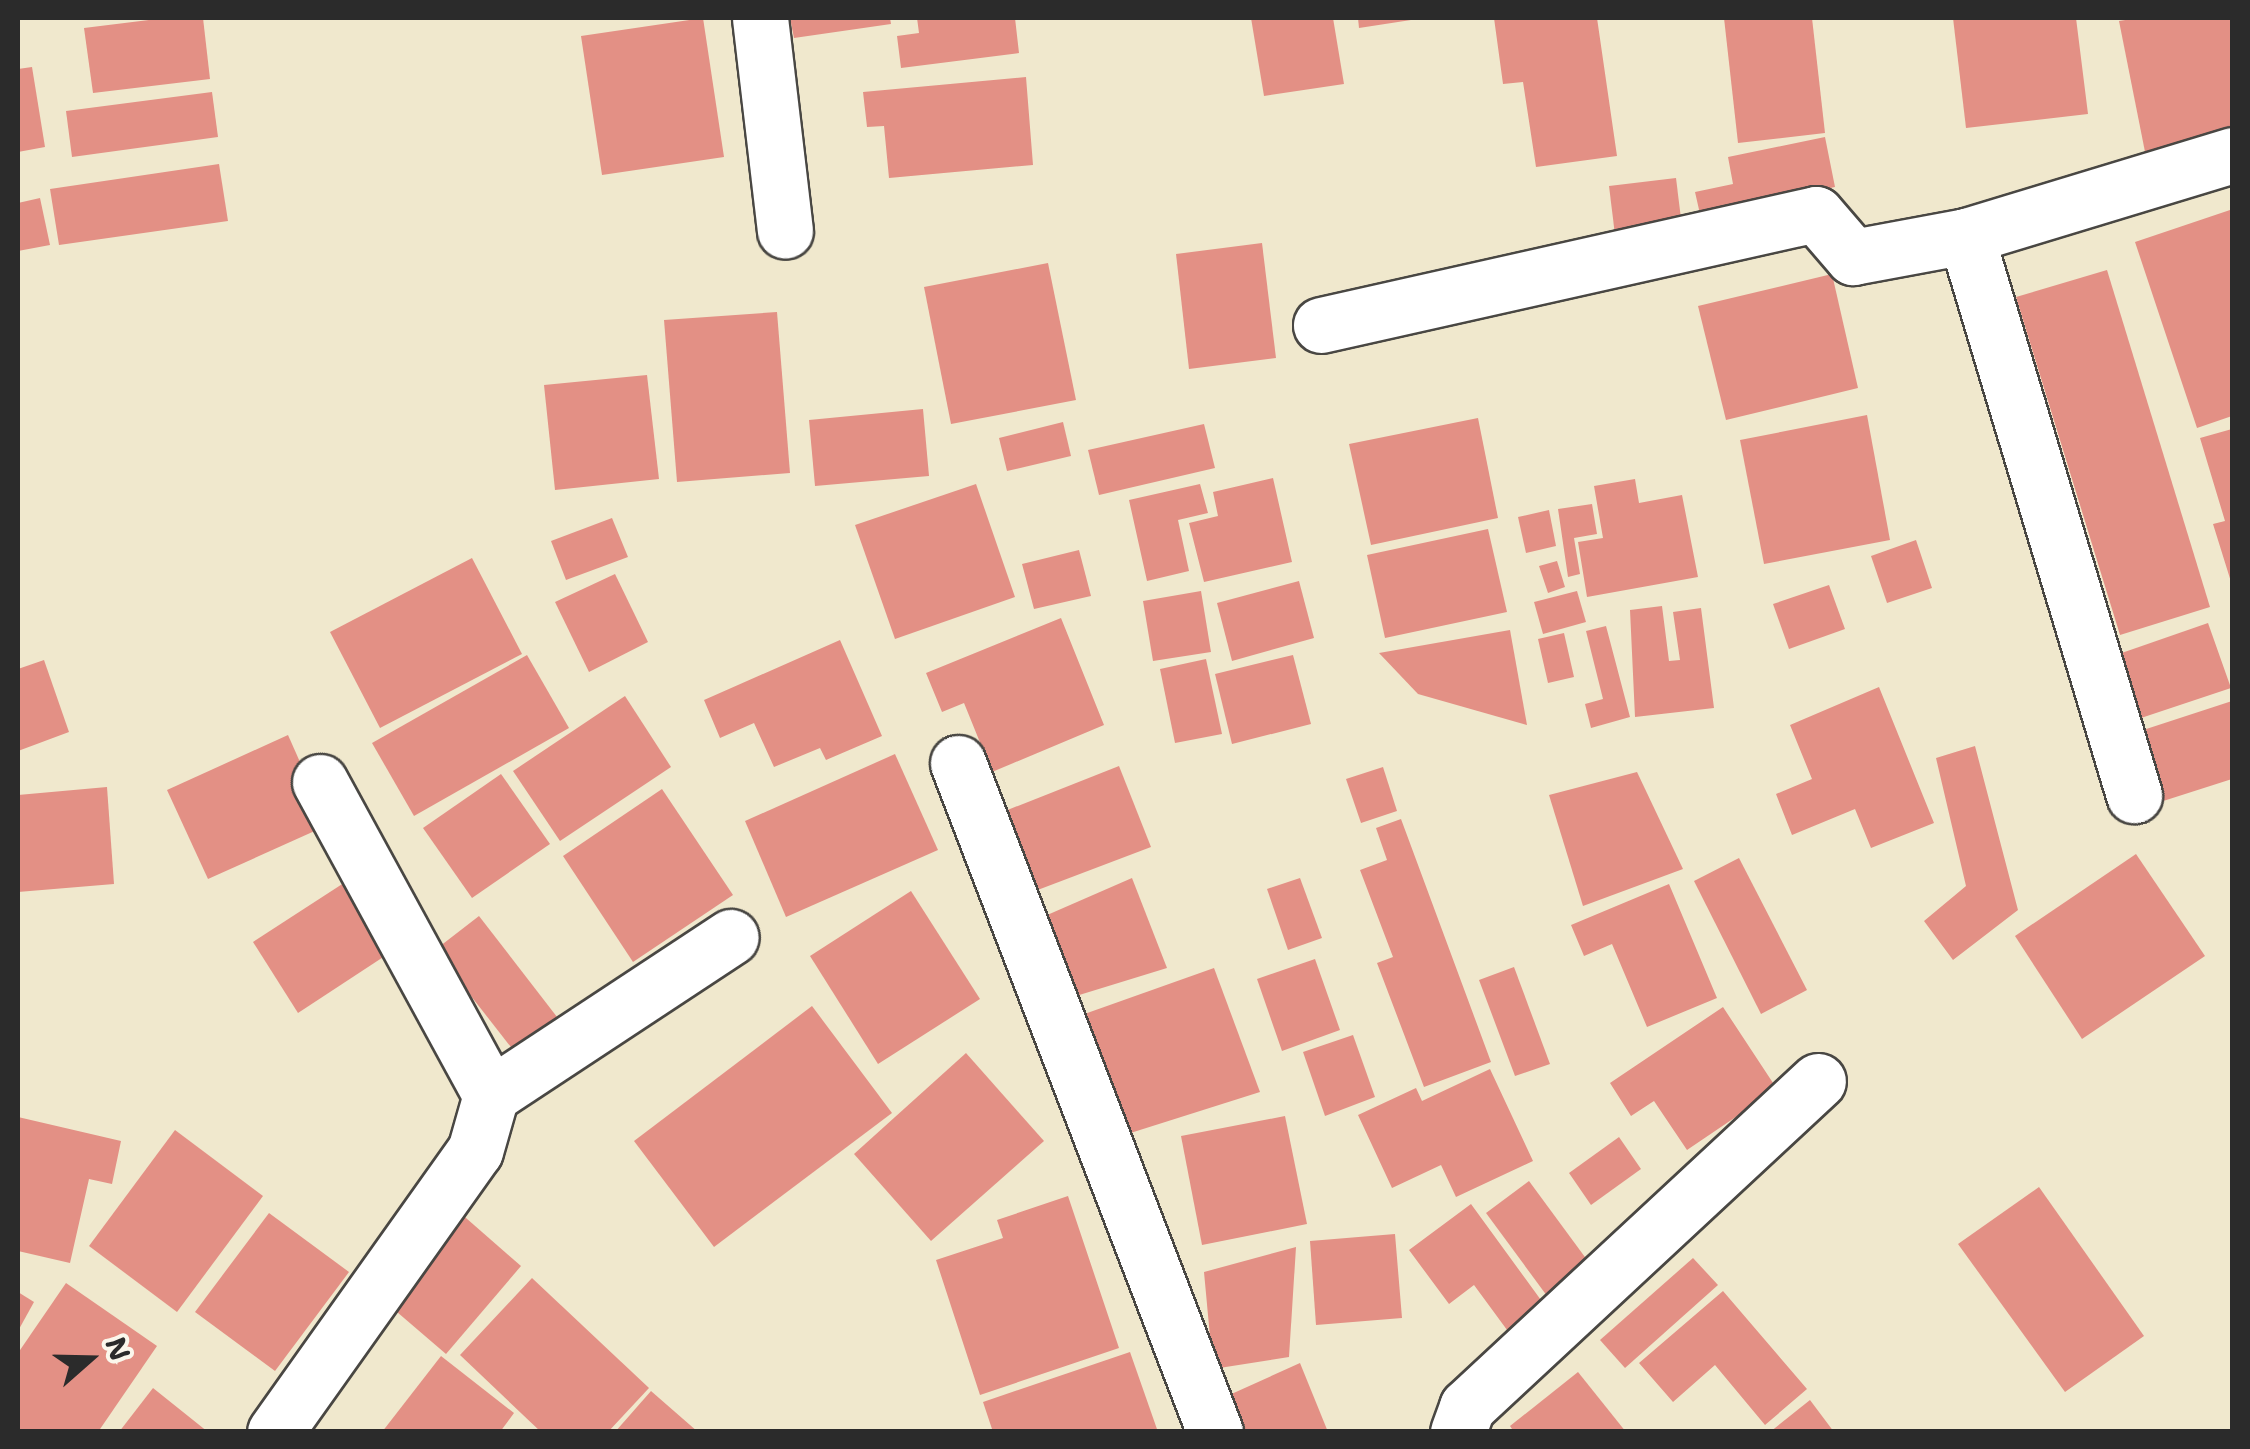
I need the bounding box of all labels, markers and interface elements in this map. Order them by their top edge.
north arrow [40,1309,140,1409]
text: N [97,1332,140,1366]

